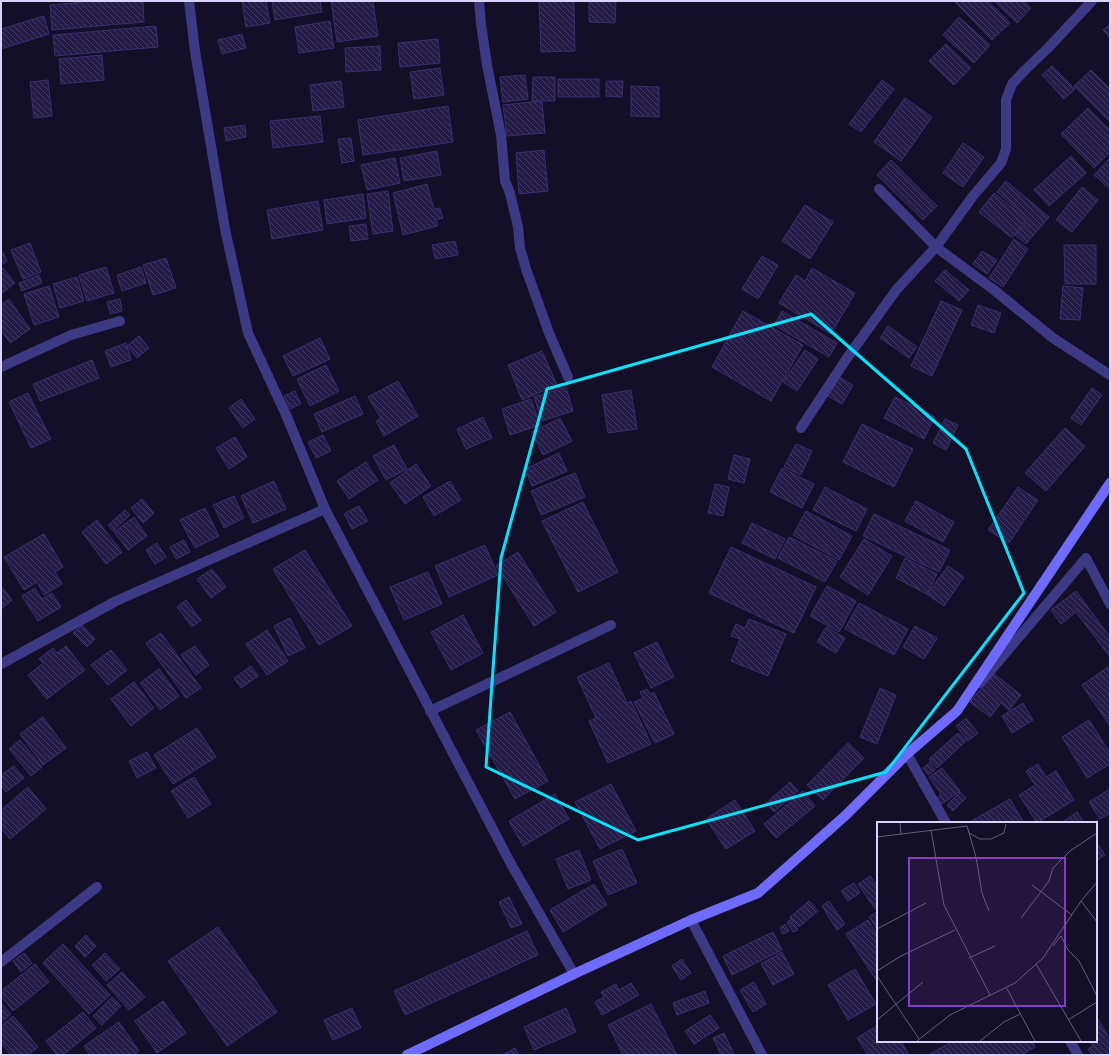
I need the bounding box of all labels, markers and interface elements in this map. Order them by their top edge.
inset map [877,822,1097,1042]

